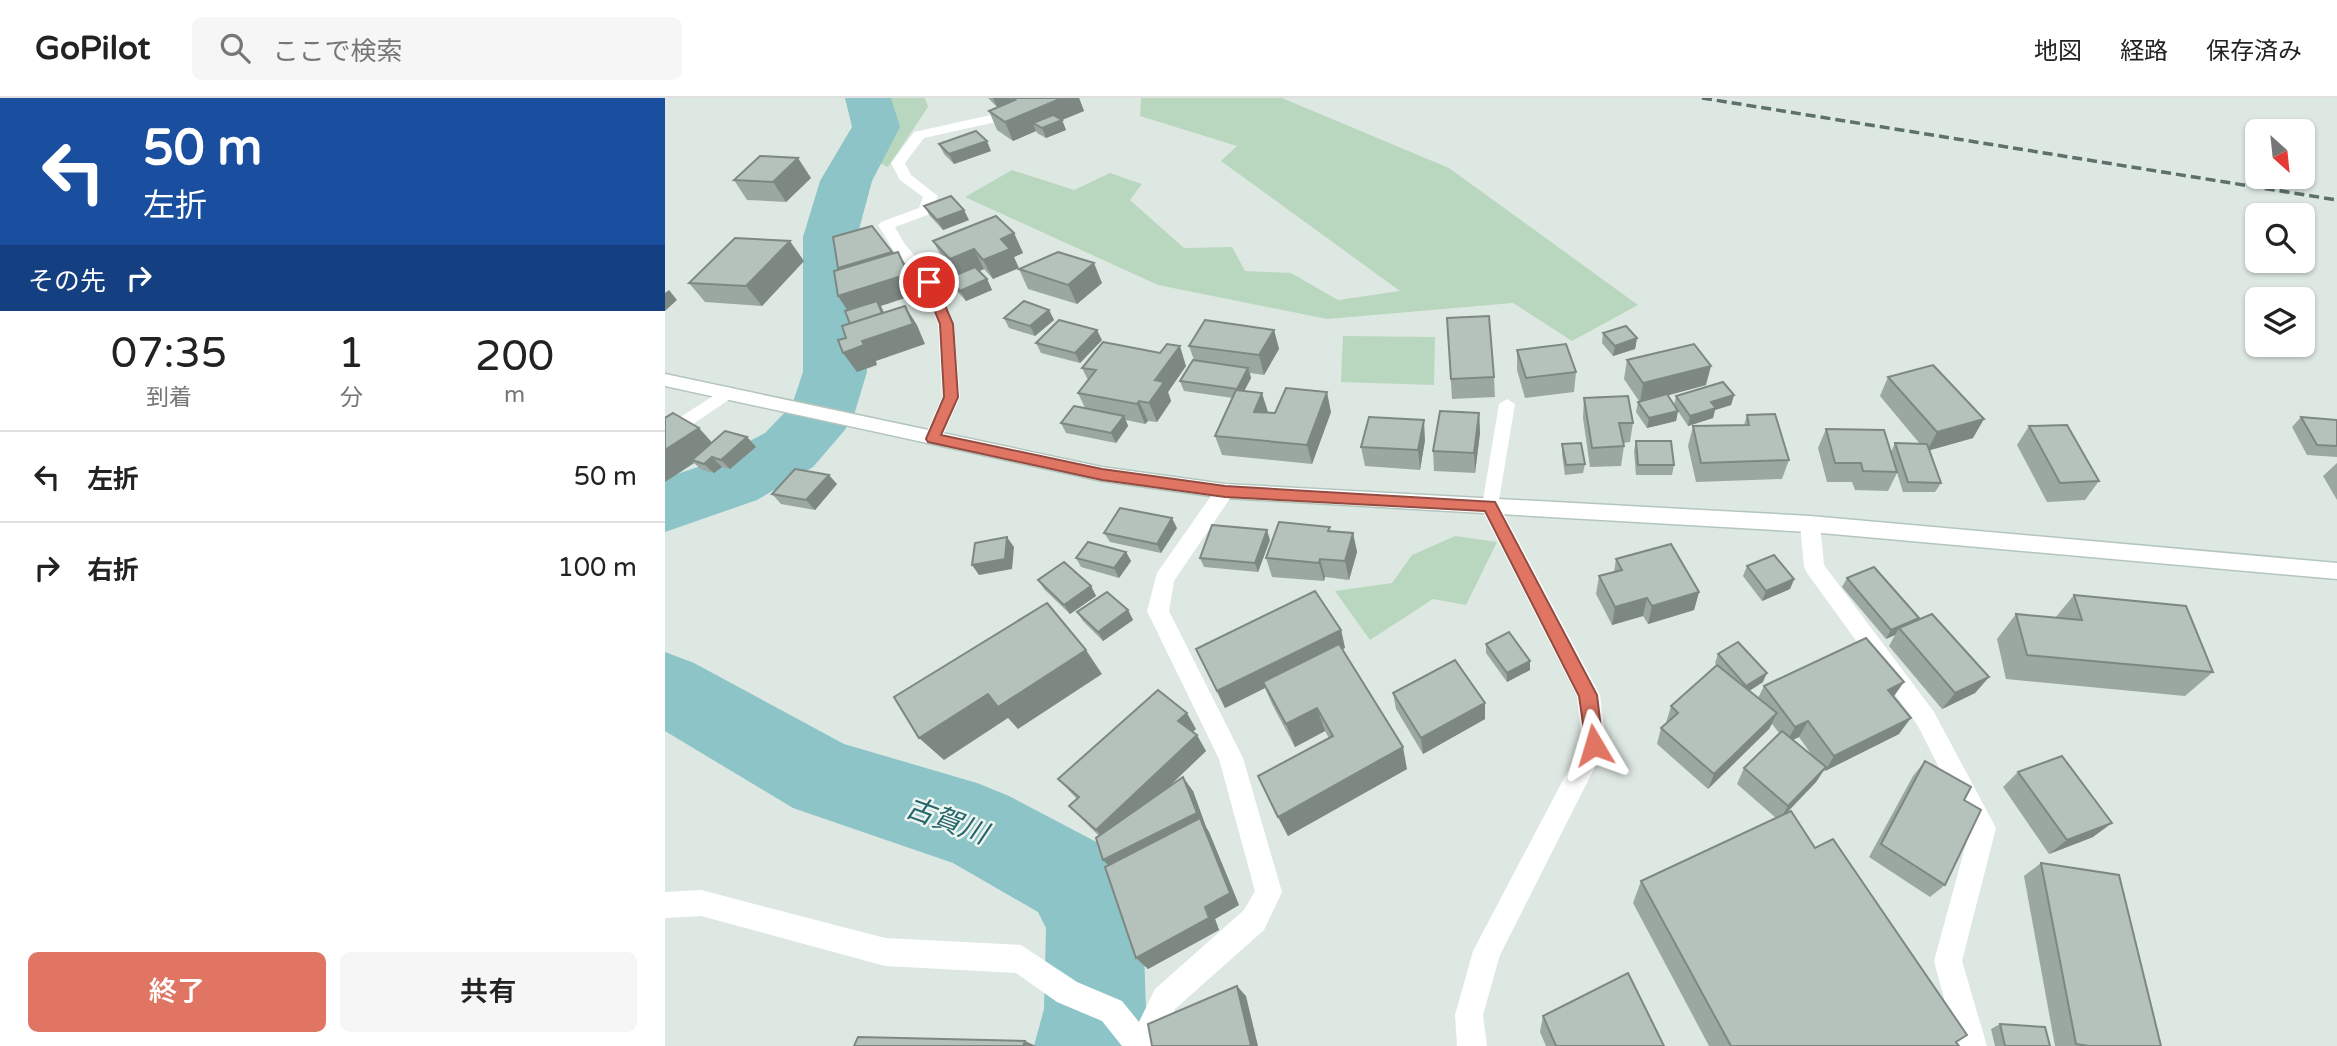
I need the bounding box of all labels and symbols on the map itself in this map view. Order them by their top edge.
north arrow [2245,119,2315,189]
pin [899,252,959,312]
position arrow [1557,708,1631,782]
water label: 古賀川 [901,791,995,852]

